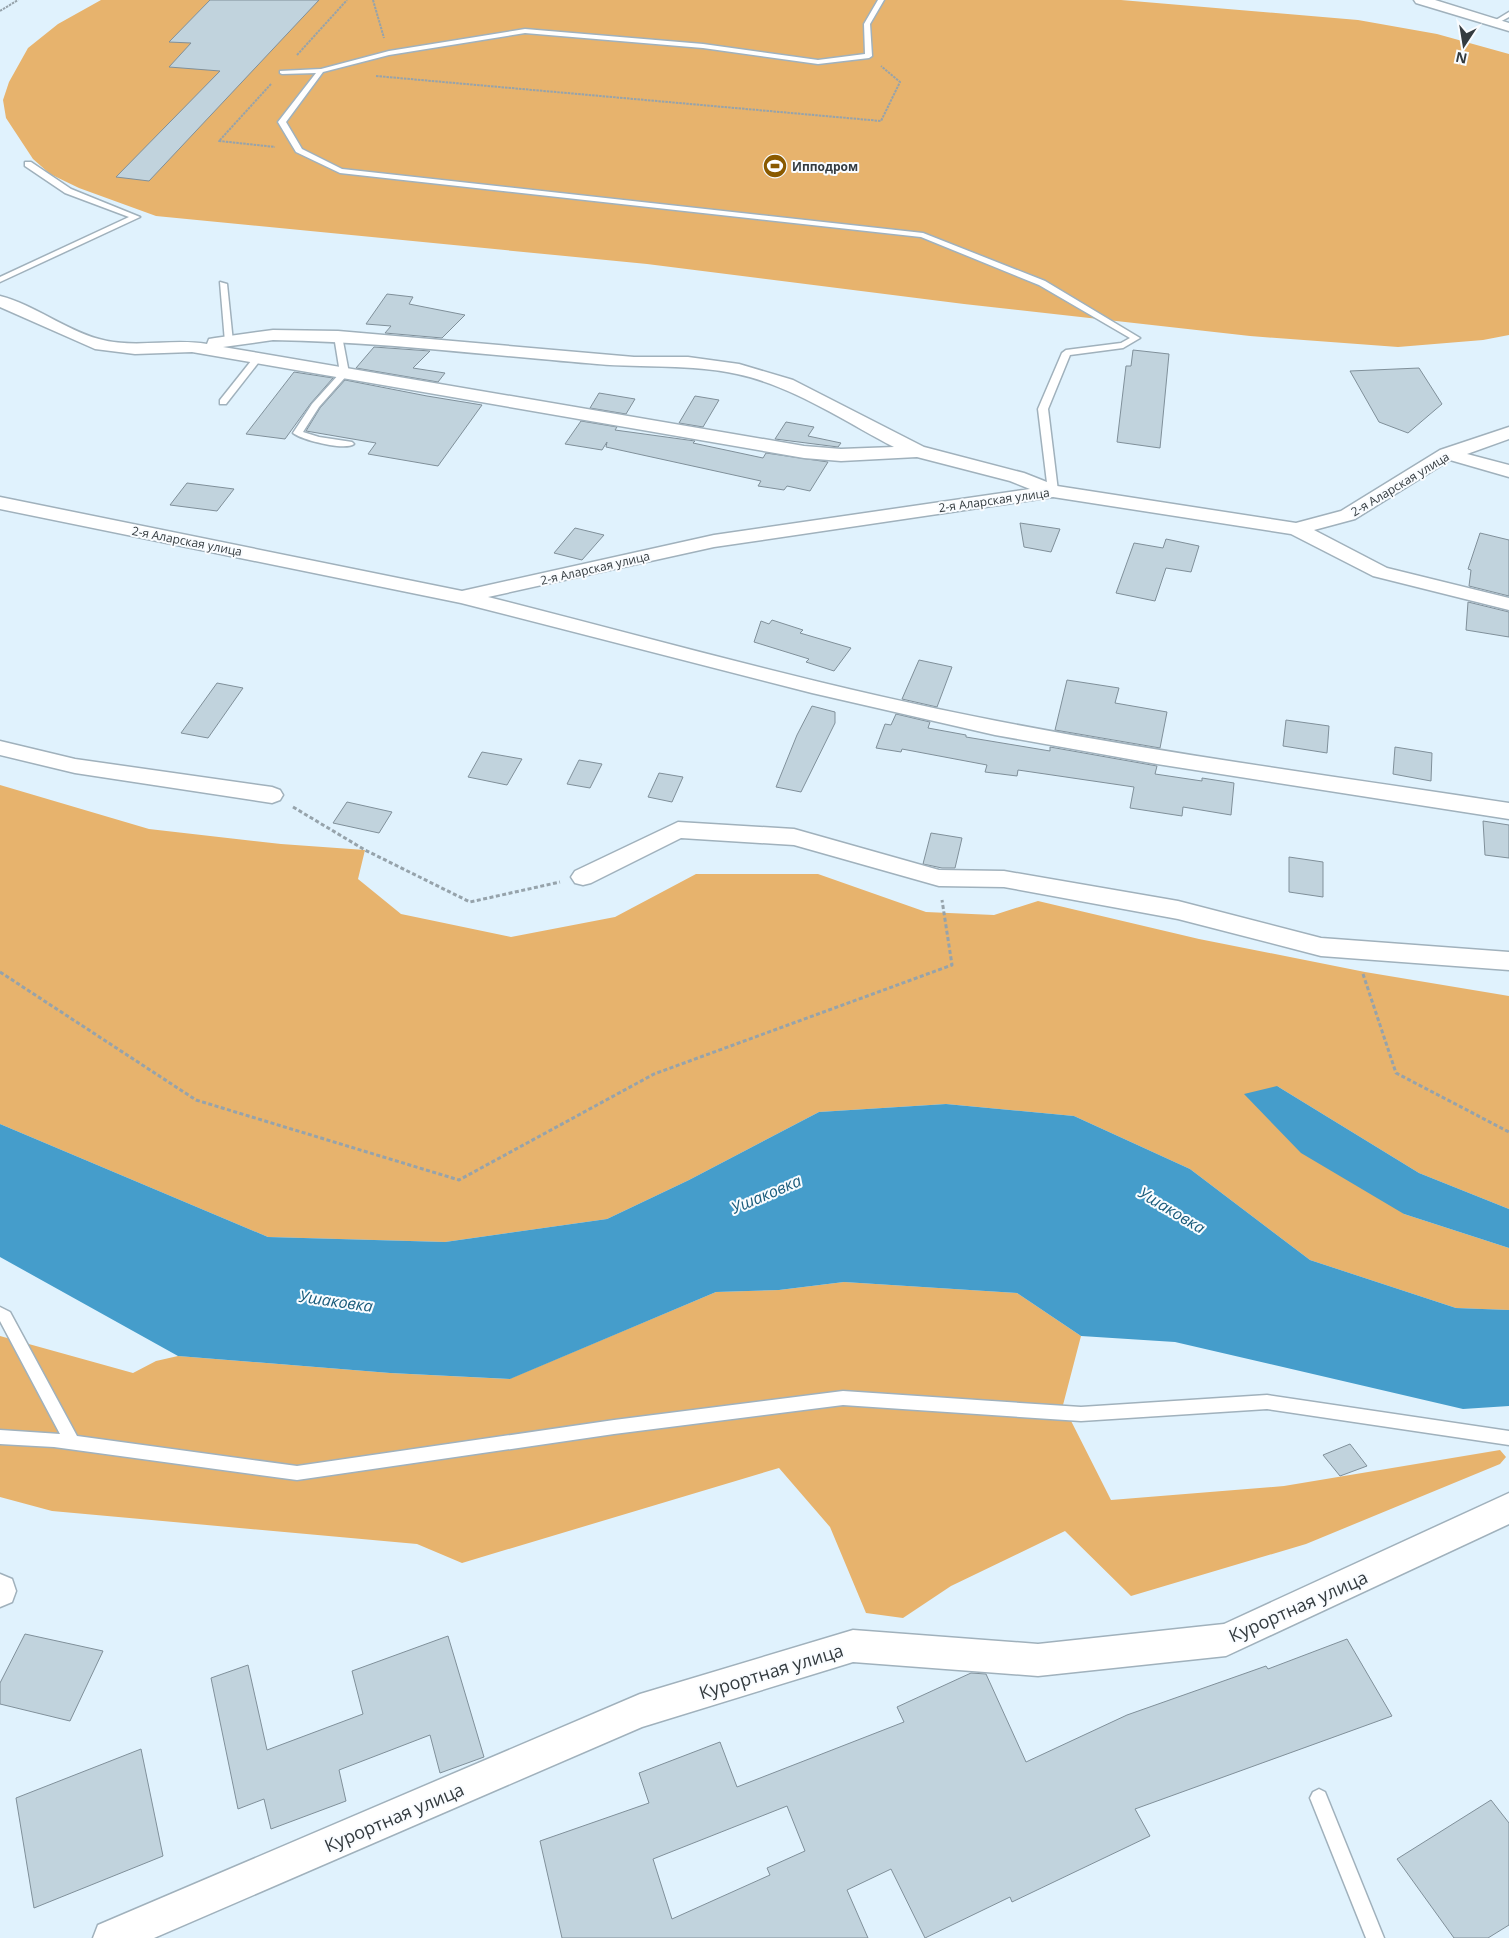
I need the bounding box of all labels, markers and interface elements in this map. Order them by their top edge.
north arrow [1439,20,1489,70]
text: N [1454,48,1469,69]
sports icon: Ипподром [762,153,788,179]
place label: Ипподром [792,158,858,175]
street label: 2-я Аларская улица [1348,448,1452,520]
street label: 2-я Аларская улица [937,484,1051,516]
street label: 2-я Аларская улица [130,522,244,560]
street label: 2-я Аларская улица [539,547,651,589]
water label: Ушаковка [727,1169,804,1219]
water label: Ушаковка [1134,1181,1209,1239]
water label: Ушаковка [297,1285,374,1317]
street label: Курортная улица [1225,1565,1371,1647]
street label: Курортная улица [696,1638,846,1704]
street label: Курортная улица [321,1777,467,1857]

